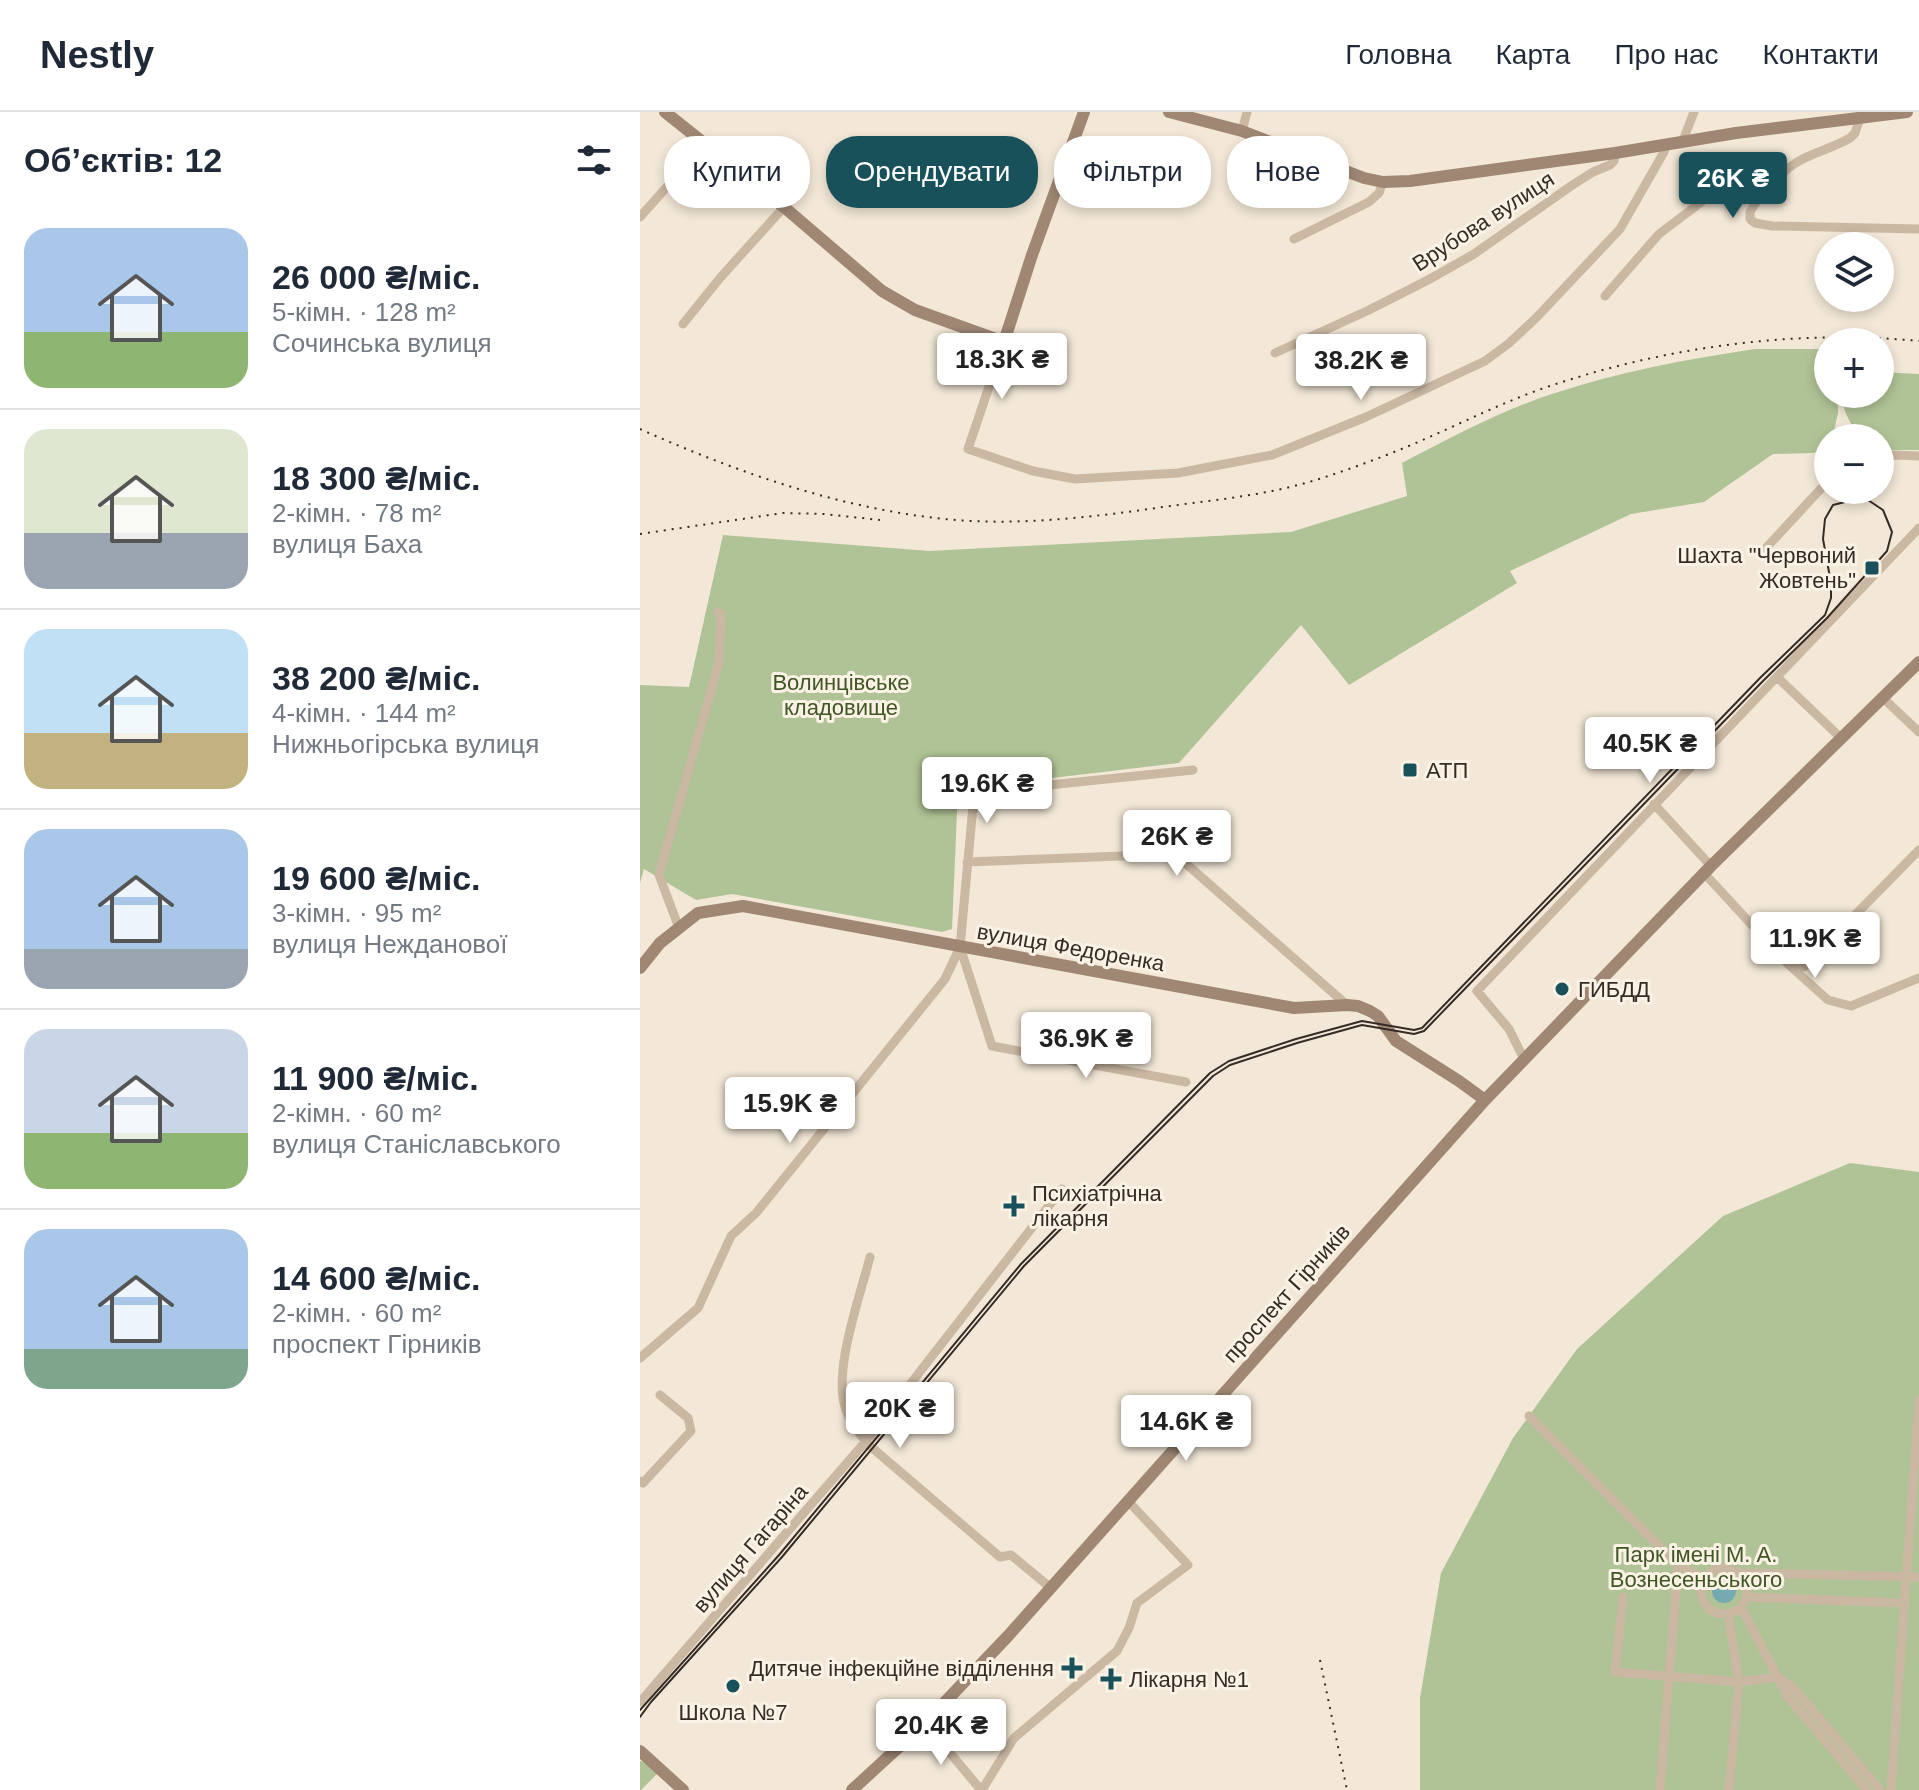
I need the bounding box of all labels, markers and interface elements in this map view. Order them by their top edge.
text: Nestly [40,34,154,76]
text: Головна [1345,39,1452,70]
text: Карта [1496,39,1570,70]
text: Про нас [1614,39,1719,70]
text: Контакти [1763,39,1879,70]
chip: Купити [664,136,810,208]
chip: Орендувати [826,136,1038,208]
chip: Фільтри [1054,136,1211,208]
chip: Нове [1227,136,1349,208]
icon: filters [572,138,616,182]
text: Об’єктів: 12 [24,141,222,179]
pin: 26K ₴ [1677,152,1789,220]
text: 26K ₴ [1697,163,1769,193]
street label: Врубова вулиця [1408,166,1559,277]
map controls [1814,232,1894,504]
button: layers [1814,232,1894,312]
text: 26 000 ₴/міс. [272,258,481,296]
icon: home [88,260,184,356]
text: 5-кімн. · 128 m² [272,297,456,327]
text: Сочинська вулиця [272,328,492,358]
button: + [1814,328,1894,408]
pin: 18.3K ₴ [928,333,1076,401]
pin: 38.2K ₴ [1287,334,1435,402]
text: 18.3K ₴ [955,344,1049,374]
text: 38.2K ₴ [1314,345,1408,375]
button: − [1814,424,1894,504]
text: 18 300 ₴/міс. [272,459,481,497]
icon: home [88,461,184,557]
text: 2-кімн. · 78 m² [272,498,441,528]
text: вулиця Баха [272,529,422,559]
place label: Шахта "Червоний Жовтень" [1677,543,1856,593]
marker: Шахта "Червоний Жовтень" [1863,559,1881,577]
text: 38 200 ₴/міс. [272,659,481,697]
icon: home [88,661,184,757]
park label: Волинцівське кладовище [772,670,910,720]
text: 4-кімн. · 144 m² [272,698,456,728]
pin: 40.5K ₴ [1576,717,1724,785]
text: 40.5K ₴ [1603,728,1697,758]
text: Нижньогірська вулиця [272,729,539,759]
pin: 19.6K ₴ [913,757,1061,825]
place label: АТП [1426,758,1468,783]
marker: АТП [1401,761,1419,779]
text: 19.6K ₴ [940,768,1034,798]
pin: 26K ₴ [1121,810,1233,878]
text: 26K ₴ [1141,821,1213,851]
text: 19 600 ₴/міс. [272,859,481,897]
icon: home [88,861,184,957]
text: 3-кімн. · 95 m² [272,898,441,928]
pin: 11.9K ₴ [1741,912,1889,980]
street label: вулиця Федоренка [975,919,1167,976]
text: 11.9K ₴ [1769,923,1861,953]
text: вулиця Нежданової [272,929,508,959]
place label: ГИБДД [1578,977,1650,1002]
marker: ГИБДД [1553,980,1571,998]
pin: 36.9K ₴ [1012,1012,1160,1080]
text: 36.9K ₴ [1039,1023,1133,1053]
text: 11 900 ₴/міс. [272,1059,479,1097]
icon: home [88,1061,184,1157]
pin: 15.9K ₴ [716,1077,864,1145]
text: 15.9K ₴ [743,1088,837,1118]
text: 2-кімн. · 60 m² [272,1098,441,1128]
text: вулиця Станіславського [272,1129,561,1159]
place label: Психіатрічна лікарня [1032,1181,1163,1231]
marker: Психіатрічна лікарня [1003,1195,1025,1217]
street label: проспект Гірників [1218,1219,1355,1368]
text: 14 600 ₴/міс. [272,1259,481,1297]
icon: home [88,1261,184,1357]
text: 2-кімн. · 60 m² [272,1298,441,1328]
text: проспект Гірників [272,1329,482,1359]
pin: 20K ₴ [844,1382,956,1450]
text: 20K ₴ [864,1393,936,1423]
pin: 14.6K ₴ [1112,1395,1260,1463]
text: 14.6K ₴ [1139,1406,1233,1436]
street label: вулиця Гагаріна [688,1479,813,1618]
park label: Парк імені М. А. Вознесеньського [1610,1542,1782,1592]
place label: Дитяче інфекційне відділення [749,1656,1054,1681]
marker: Дитяче інфекційне відділення [1061,1657,1083,1679]
place label: Лікарня №1 [1129,1667,1249,1692]
marker: Лікарня №1 [1100,1668,1122,1690]
marker: Школа №7 [724,1677,742,1695]
pin: 20.4K ₴ [867,1699,1015,1767]
place label: Школа №7 [679,1700,787,1725]
text: 20.4K ₴ [894,1710,988,1740]

